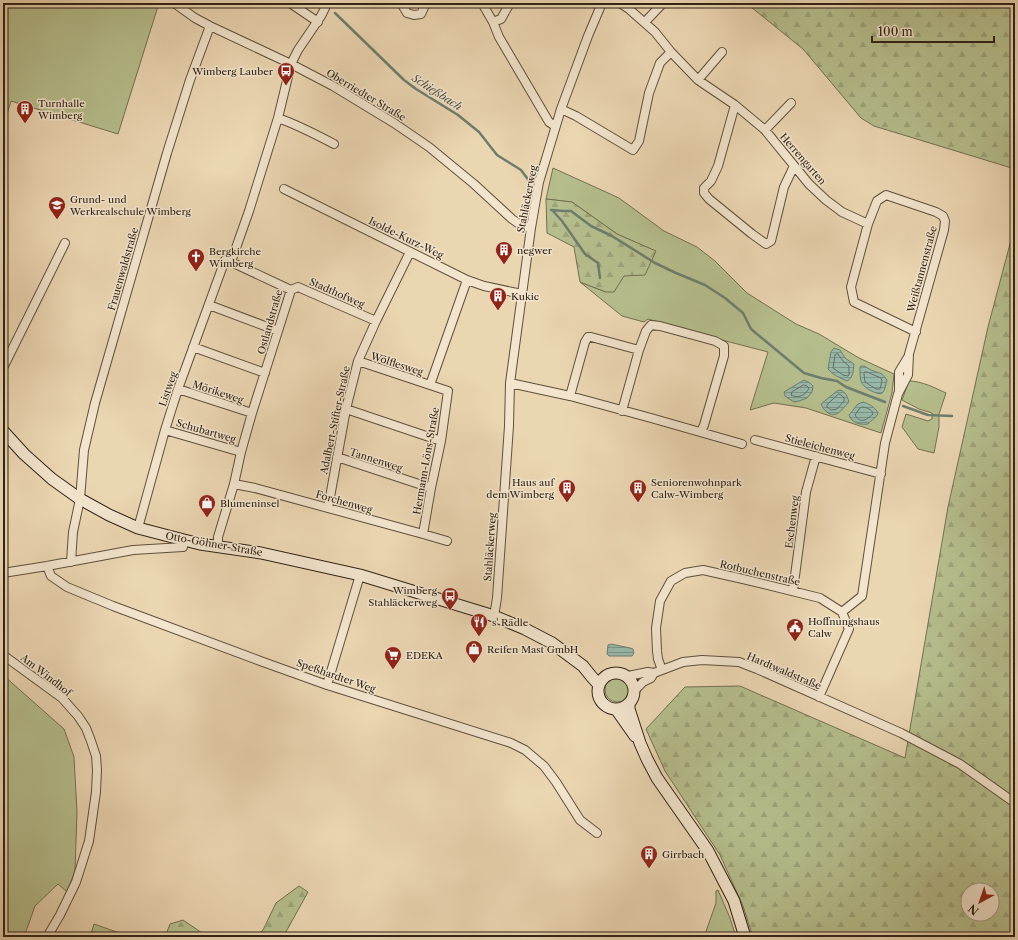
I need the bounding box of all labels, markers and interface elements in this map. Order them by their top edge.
scale bar [872,18,994,44]
text: 100 m [878,24,913,39]
bus stop icon: Wimberg Lauber [276,61,296,86]
place label: Wimberg Lauber [191,65,274,78]
street label: Oberriedter Straße [324,66,408,124]
water label: Schießbach [409,70,465,113]
place label: Turnhalle Wimberg [37,97,85,122]
building icon: Turnhalle Wimberg [15,99,35,124]
street label: Herrengarten [777,131,829,188]
street label: Stahläckerweg [514,163,540,234]
place label: Grund- und Werkrealschule Wimberg [69,193,192,218]
school or university icon: Grund- und Werkrealschule Wimberg [47,195,67,220]
street label: Isolde-Kurz-Weg [366,214,446,262]
street label: Weißtannenstraße [904,224,940,314]
street label: Frauenwaldstraße [105,226,141,312]
building icon: negwer [494,240,514,265]
place label: negwer [517,244,553,257]
place label: Bergkirche Wimberg [208,245,261,270]
church icon: Bergkirche Wimberg [186,247,206,272]
street label: Stadthofweg [307,275,367,311]
building icon: Kukic [488,286,508,311]
street label: Ostlandstraße [255,288,286,356]
place label: Kukic [511,290,539,303]
street label: Wölflesweg [368,349,426,379]
street label: Adalbert-Stifter-Straße [317,364,353,476]
street label: Listweg [156,369,180,408]
street label: Mörikeweg [191,378,246,407]
street label: Hermann-Löns-Straße [410,406,442,516]
street label: Schubartweg [175,416,238,446]
street label: Stieleichenweg [784,431,857,463]
street label: Tannenweg [348,445,405,475]
place label: Haus auf dem Wimberg [486,476,555,501]
place label: Seniorenwohnpark Calw-Wimberg [651,476,743,501]
building icon: Haus auf dem Wimberg [557,478,577,503]
building icon: Seniorenwohnpark Calw-Wimberg [628,478,648,503]
street label: Forchenweg [314,488,374,516]
shop icon: Blumeninsel [197,493,217,518]
street label: Eschenweg [782,494,802,549]
place label: Blumeninsel [220,497,279,510]
street label: Stahläckerweg [481,512,499,582]
street label: Otto-Göhner-Straße [164,529,264,559]
street label: Rotbuchenstraße [718,557,802,589]
place label: Wimberg Stahläckerweg [368,584,438,609]
bus stop icon: Wimberg Stahläckerweg [440,586,460,611]
restaurant icon: s' Rädle [469,612,489,637]
place label: Hoffnungshaus Calw [808,615,880,640]
place label: s' Rädle [492,616,529,629]
public building icon: Hoffnungshaus Calw [785,617,805,642]
shop icon: Reifen Mast GmbH [464,639,484,664]
place label: Reifen Mast GmbH [487,643,579,656]
supermarket icon: EDEKA [383,645,403,670]
place label: EDEKA [406,649,444,662]
street label: Hardtwaldstraße [745,649,824,693]
street label: Am Windhof [17,650,75,700]
street label: Speßhardter Weg [295,656,378,696]
building icon: Girrbach [639,844,659,869]
place label: Girrbach [662,848,705,861]
north arrow [960,882,1000,922]
text: N [965,901,982,918]

